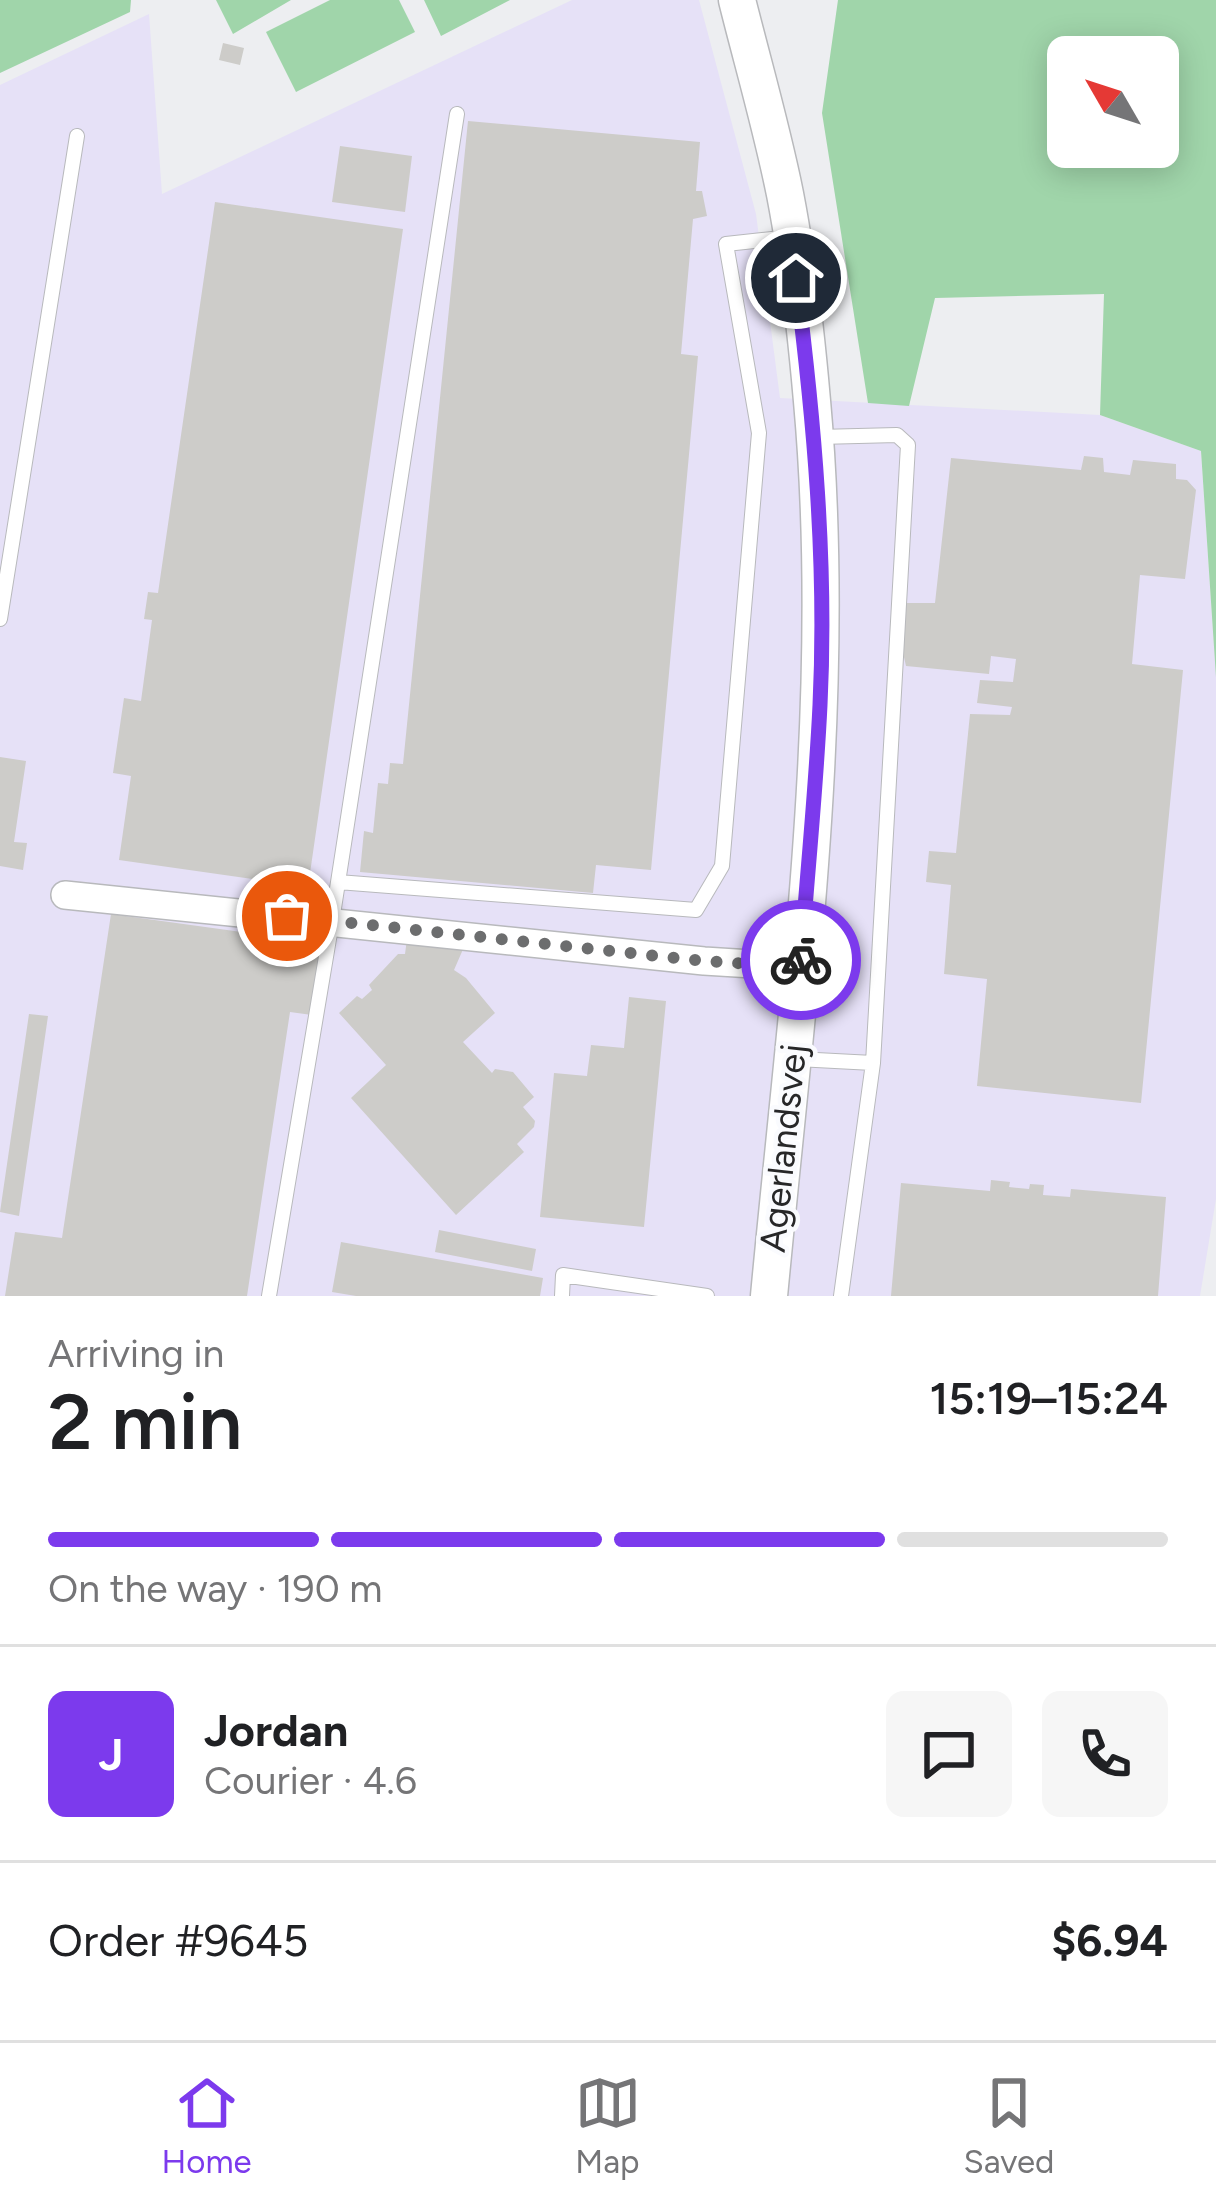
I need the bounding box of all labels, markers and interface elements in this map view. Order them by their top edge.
north arrow [1047,36,1179,168]
map controls [1047,36,1179,168]
pin [745,227,847,329]
icon: home [763,245,829,311]
pin [236,865,338,967]
icon: bag [254,883,320,949]
courier [741,900,861,1020]
icon: bike [768,927,834,993]
street label: Agerlandsvej [751,1042,815,1254]
text: Arriving in [48,1330,224,1377]
text: 15:19–15:24 [929,1371,1168,1425]
text: 2 min [48,1375,242,1469]
text: On the way · 190 m [48,1565,383,1612]
button: chat [886,1691,1012,1817]
button: phone [1042,1691,1168,1817]
text: Jordan [204,1703,348,1757]
text: J [99,1727,123,1781]
text: Courier · 4.6 [204,1757,417,1804]
text: Order #9645 [48,1913,308,1967]
text: $6.94 [1051,1913,1168,1967]
tab: Home [161,2070,252,2181]
tab: Map [575,2070,641,2181]
tab: Saved [963,2070,1054,2181]

